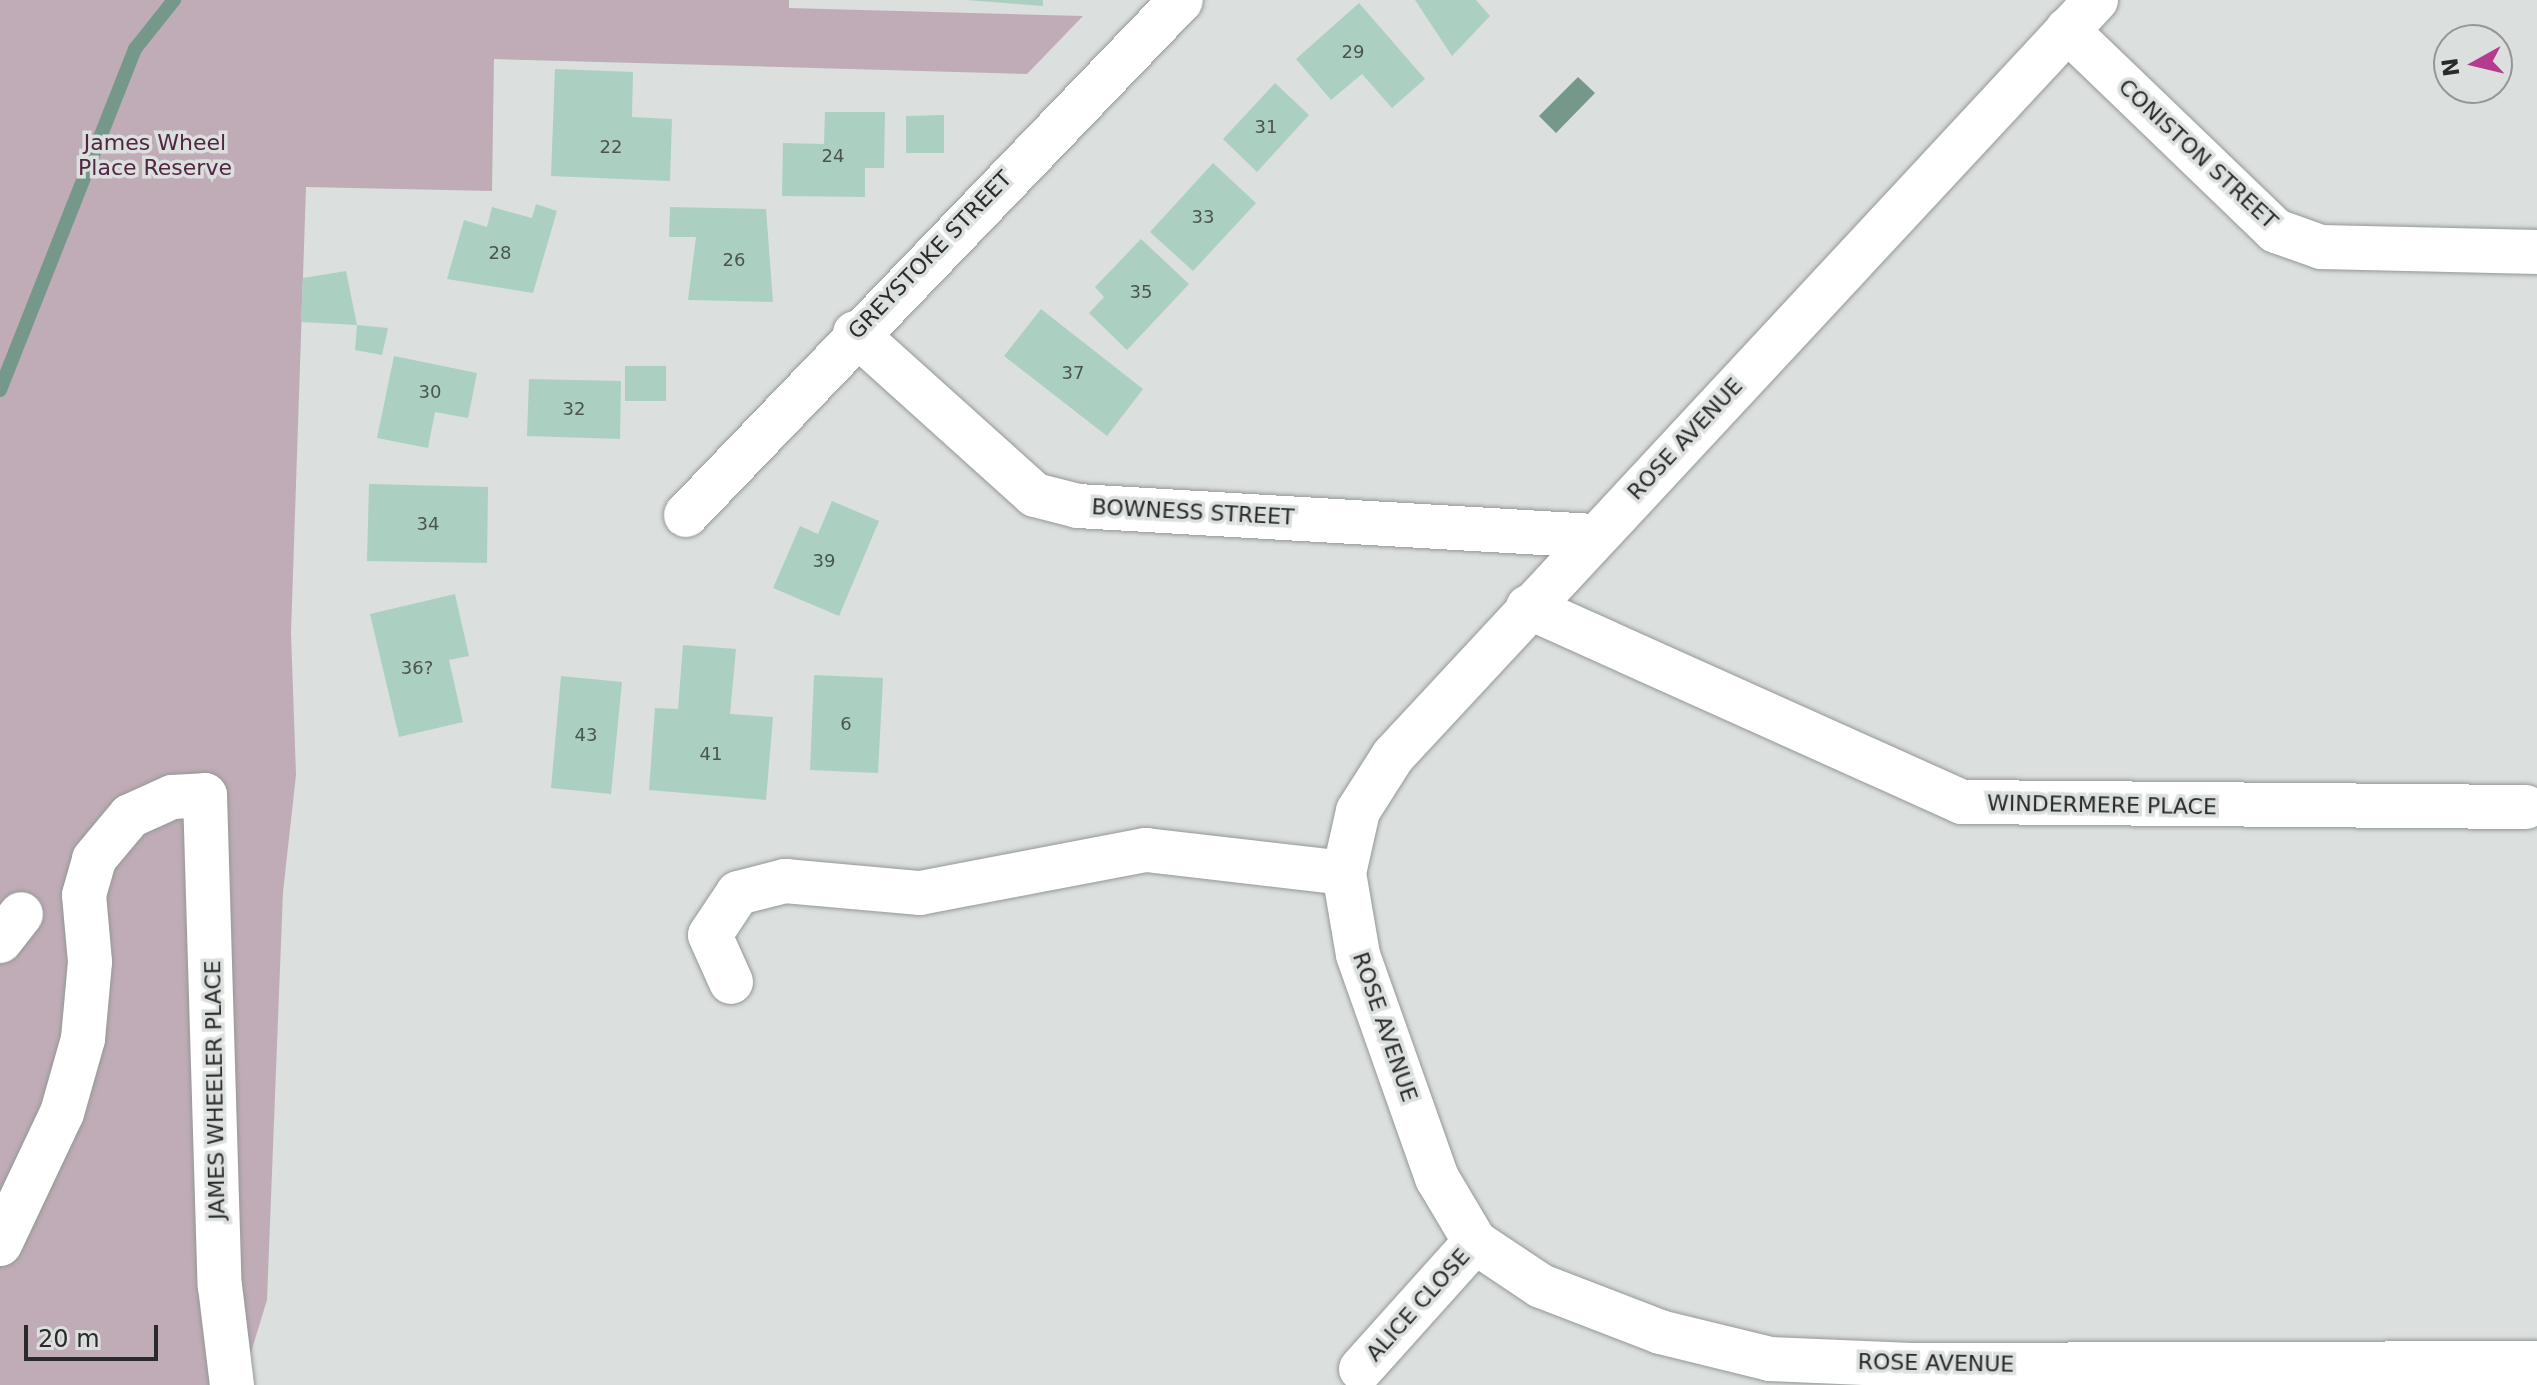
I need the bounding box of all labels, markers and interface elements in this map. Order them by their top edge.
north arrow [2433,24,2513,104]
house number: 29 [1342,41,1364,63]
text: N [2437,56,2464,78]
street label: CONISTON STREET [2113,74,2283,234]
house number: 31 [1255,116,1277,138]
park label: James Wheel Place Reserve [78,129,232,180]
house number: 22 [600,136,622,158]
house number: 24 [822,145,844,167]
street label: GREYSTOKE STREET [843,165,1017,345]
house number: 33 [1192,206,1214,228]
house number: 28 [489,242,511,264]
house number: 26 [723,249,745,271]
house number: 35 [1130,281,1152,303]
house number: 37 [1062,362,1084,384]
street label: ROSE AVENUE [1622,373,1748,505]
house number: 30 [419,381,441,403]
house number: 32 [563,398,585,420]
street label: BOWNESS STREET [1091,494,1295,530]
house number: 34 [417,513,439,535]
house number: 39 [813,550,835,572]
house number: 36? [401,657,433,679]
house number: 6 [840,713,852,735]
house number: 43 [575,724,597,746]
house number: 41 [700,743,722,765]
street label: WINDERMERE PLACE [1987,790,2217,820]
street label: ROSE AVENUE [1347,949,1423,1105]
street label: JAMES WHEELER PLACE [200,960,230,1220]
street label: ALICE CLOSE [1361,1243,1475,1367]
scale bar [28,1309,162,1359]
text: 20 m [38,1325,100,1353]
street label: ROSE AVENUE [1858,1348,2014,1378]

